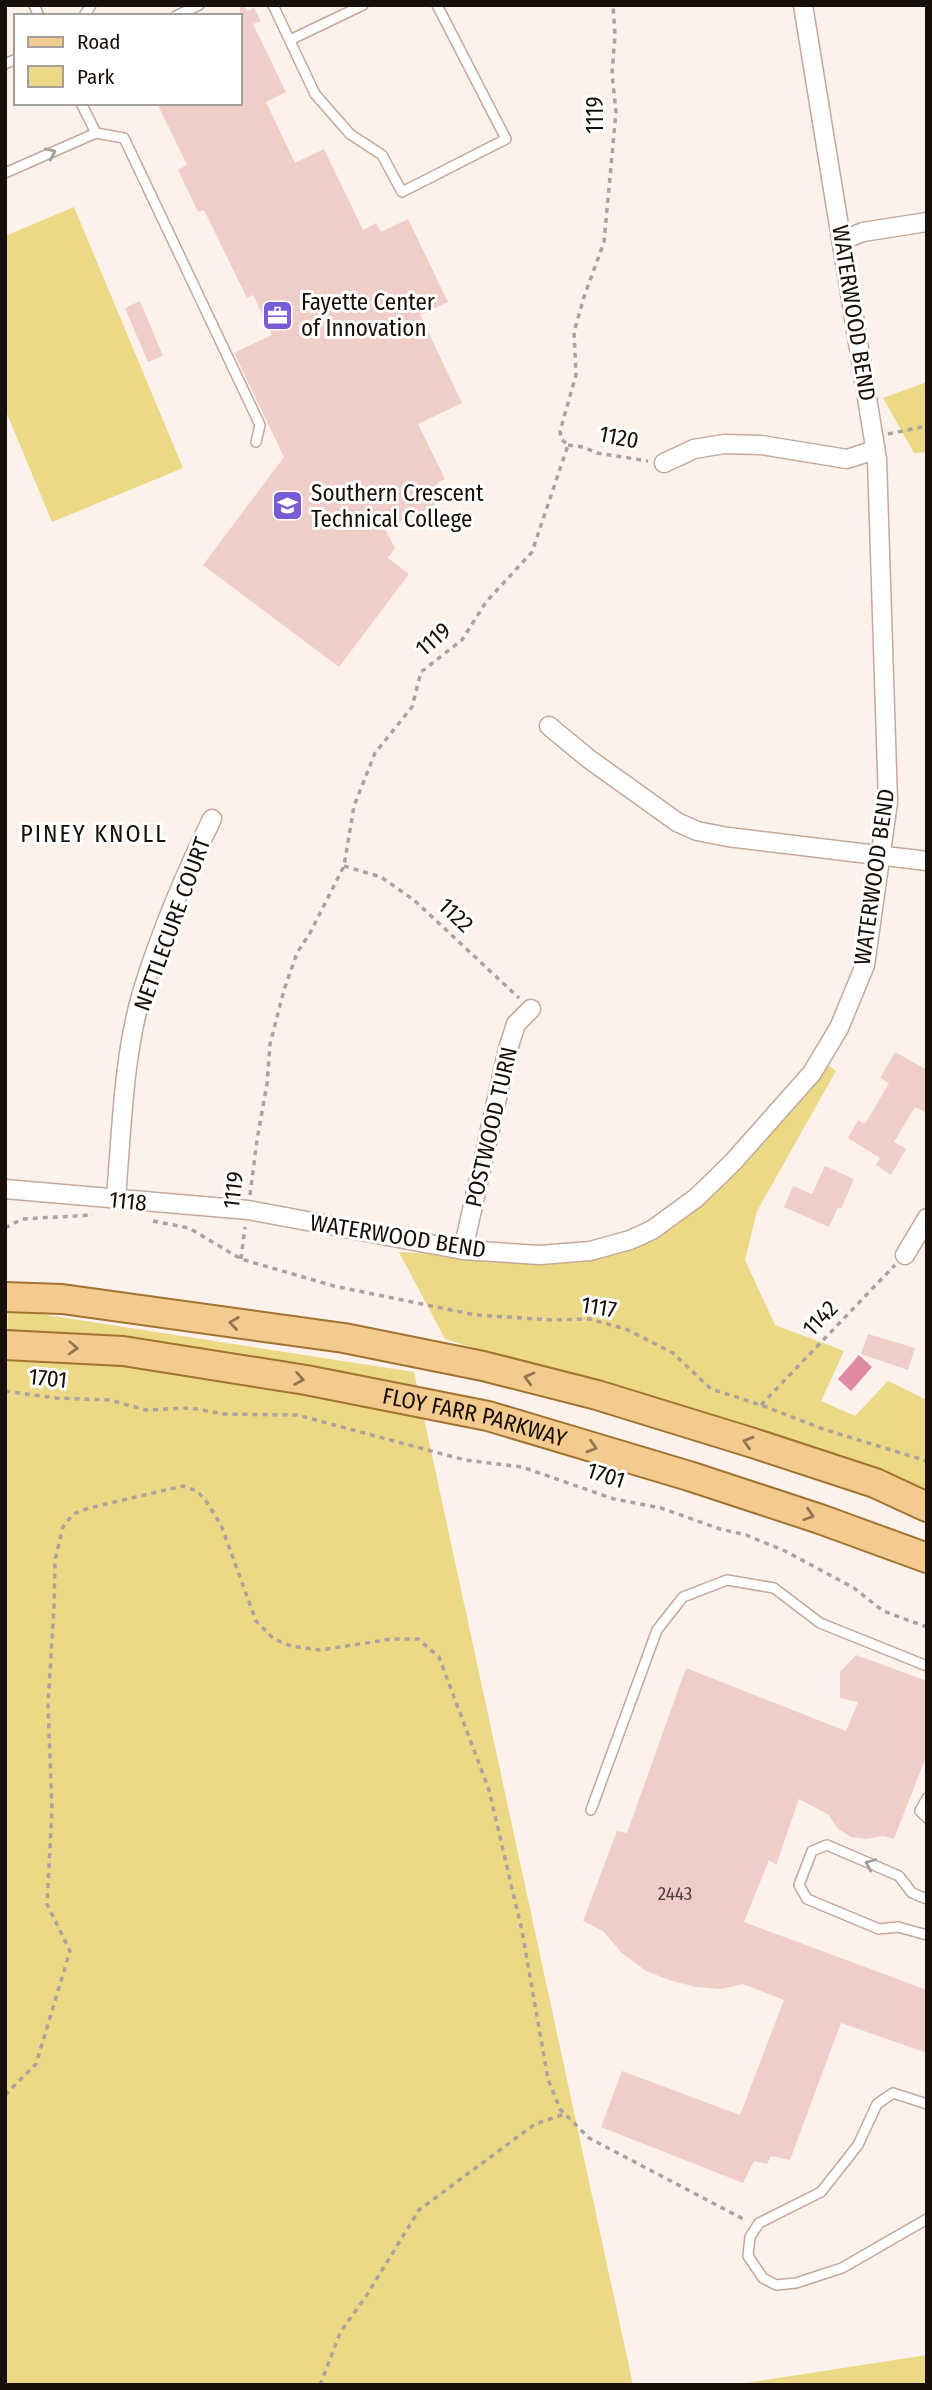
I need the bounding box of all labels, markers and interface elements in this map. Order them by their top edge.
legend [14,14,242,105]
text: Road [77,29,121,55]
text: Park [77,64,115,90]
street label: 1119 [581,96,609,134]
one-way arrow [43,147,56,161]
street label: WATERWOOD BEND [826,223,882,403]
place label: Fayette Center of Innovation [301,288,435,342]
office icon: Fayette Center of Innovation [261,298,295,332]
street label: 1120 [597,419,641,455]
place label: Southern Crescent Technical College [311,479,484,533]
school or university icon: Southern Crescent Technical College [271,489,305,523]
street label: 1119 [410,616,456,662]
street label: WATERWOOD BEND [848,787,900,967]
district label: PINEY KNOLL [20,820,168,848]
street label: NETTLECURE COURT [128,833,216,1014]
street label: 1122 [433,892,479,938]
street label: POSTWOOD TURN [459,1044,523,1210]
street label: 1119 [217,1170,249,1210]
street label: 1118 [108,1185,148,1217]
street label: WATERWOOD BEND [308,1208,488,1264]
street label: 1117 [579,1290,619,1324]
street label: 1142 [797,1294,843,1342]
one-way arrow [228,1315,240,1330]
one-way arrow [68,1341,79,1356]
street label: 1701 [27,1362,69,1394]
one-way arrow [293,1371,305,1386]
one-way arrow [523,1372,535,1386]
street label: FLOY FARR PARKWAY [380,1381,570,1453]
one-way arrow [742,1435,754,1450]
one-way arrow [585,1438,597,1453]
street label: 1701 [583,1456,629,1494]
one-way arrow [802,1507,814,1521]
one-way arrow [865,1858,878,1872]
house number: 2443 [658,1882,692,1905]

